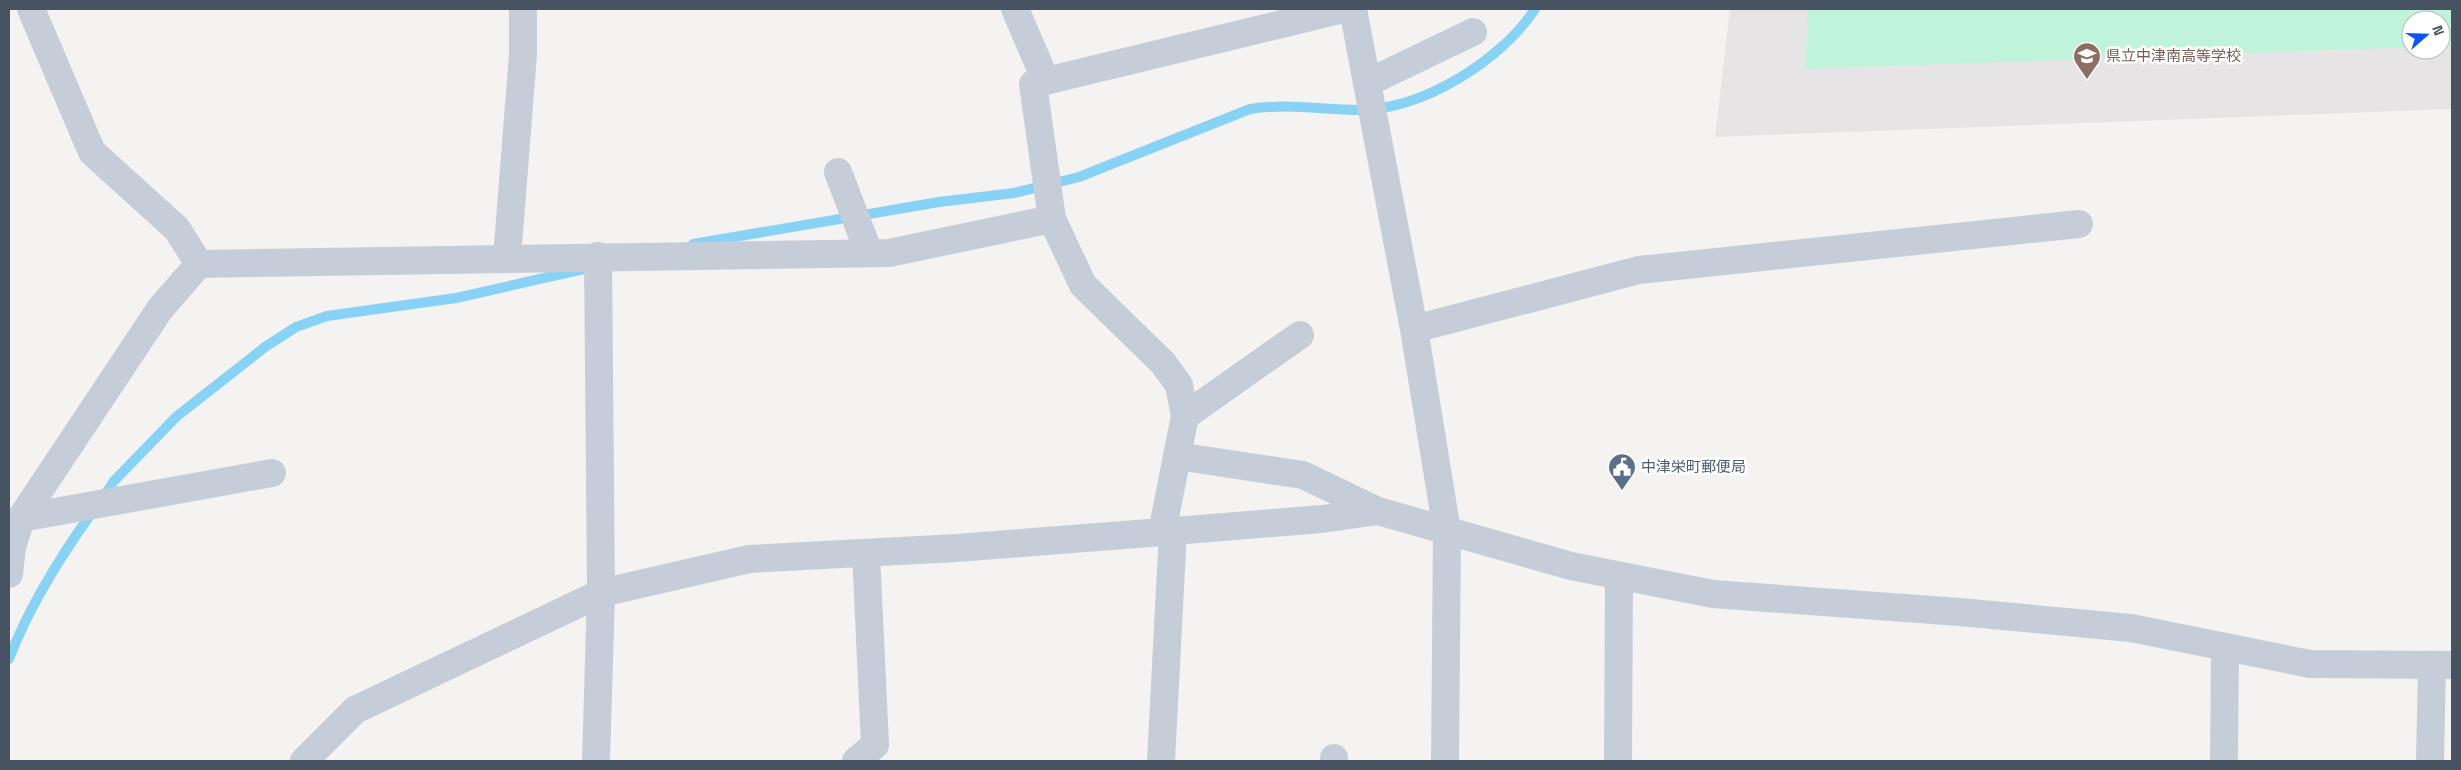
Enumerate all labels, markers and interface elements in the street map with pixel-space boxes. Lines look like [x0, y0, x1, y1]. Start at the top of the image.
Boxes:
north arrow [2401, 10, 2451, 60]
text: N [2428, 23, 2448, 38]
school or university icon: 県立中津南高等学校 [2072, 41, 2102, 80]
place label: 県立中津南高等学校 [2106, 46, 2241, 65]
public building icon: 中津栄町郵便局 [1607, 452, 1637, 491]
place label: 中津栄町郵便局 [1641, 457, 1746, 476]

